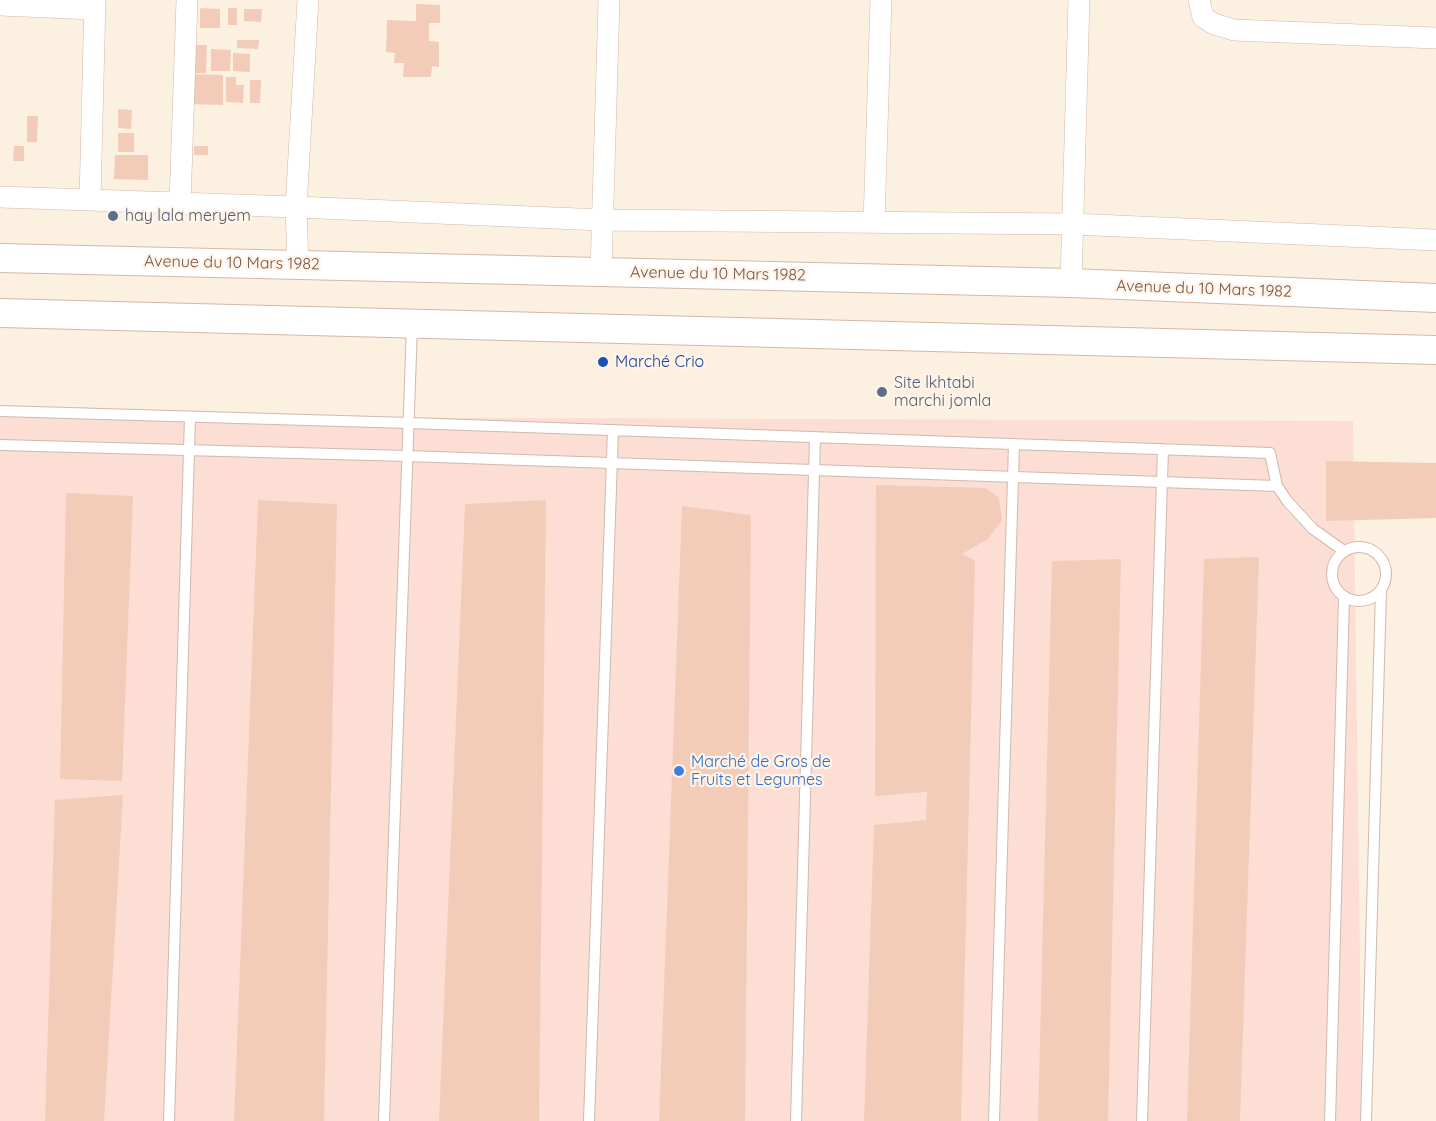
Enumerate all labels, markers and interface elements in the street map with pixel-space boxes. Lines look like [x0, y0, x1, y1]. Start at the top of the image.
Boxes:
place label: hay lala meryem [125, 206, 251, 226]
marker: hay lala meryem [106, 209, 120, 223]
street label: Avenue du 10 Mars 1982 [144, 252, 320, 274]
street label: Avenue du 10 Mars 1982 [630, 263, 806, 285]
street label: Avenue du 10 Mars 1982 [1116, 276, 1292, 302]
place label: Marché Crio [615, 352, 704, 372]
marker: Marché Crio [596, 355, 610, 369]
place label: Site lkhtabi marchi jomla [894, 373, 991, 411]
marker: Site lkhtabi marchi jomla [875, 385, 889, 399]
place label: Marché de Gros de Fruits et Legumes [691, 752, 831, 790]
marker: Marché de Gros de Fruits et Legumes [672, 764, 686, 778]

